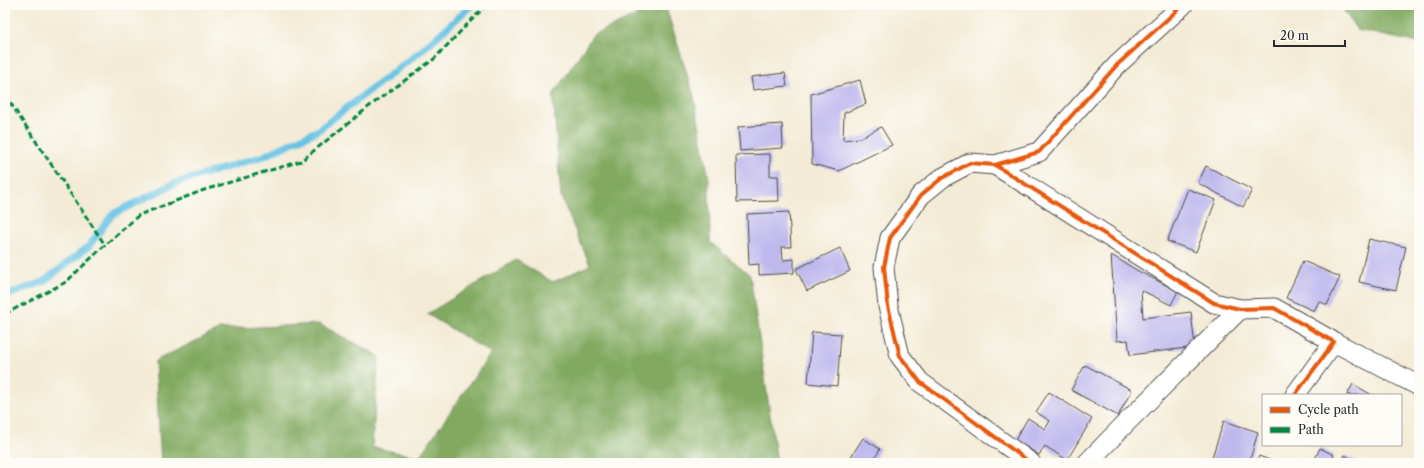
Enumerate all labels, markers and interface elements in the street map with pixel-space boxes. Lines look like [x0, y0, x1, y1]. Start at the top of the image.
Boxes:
scale bar [1274, 22, 1345, 48]
text: 20 m [1280, 28, 1309, 43]
legend [1262, 394, 1402, 446]
text: Cycle path [1298, 402, 1359, 417]
text: Path [1298, 422, 1324, 437]

